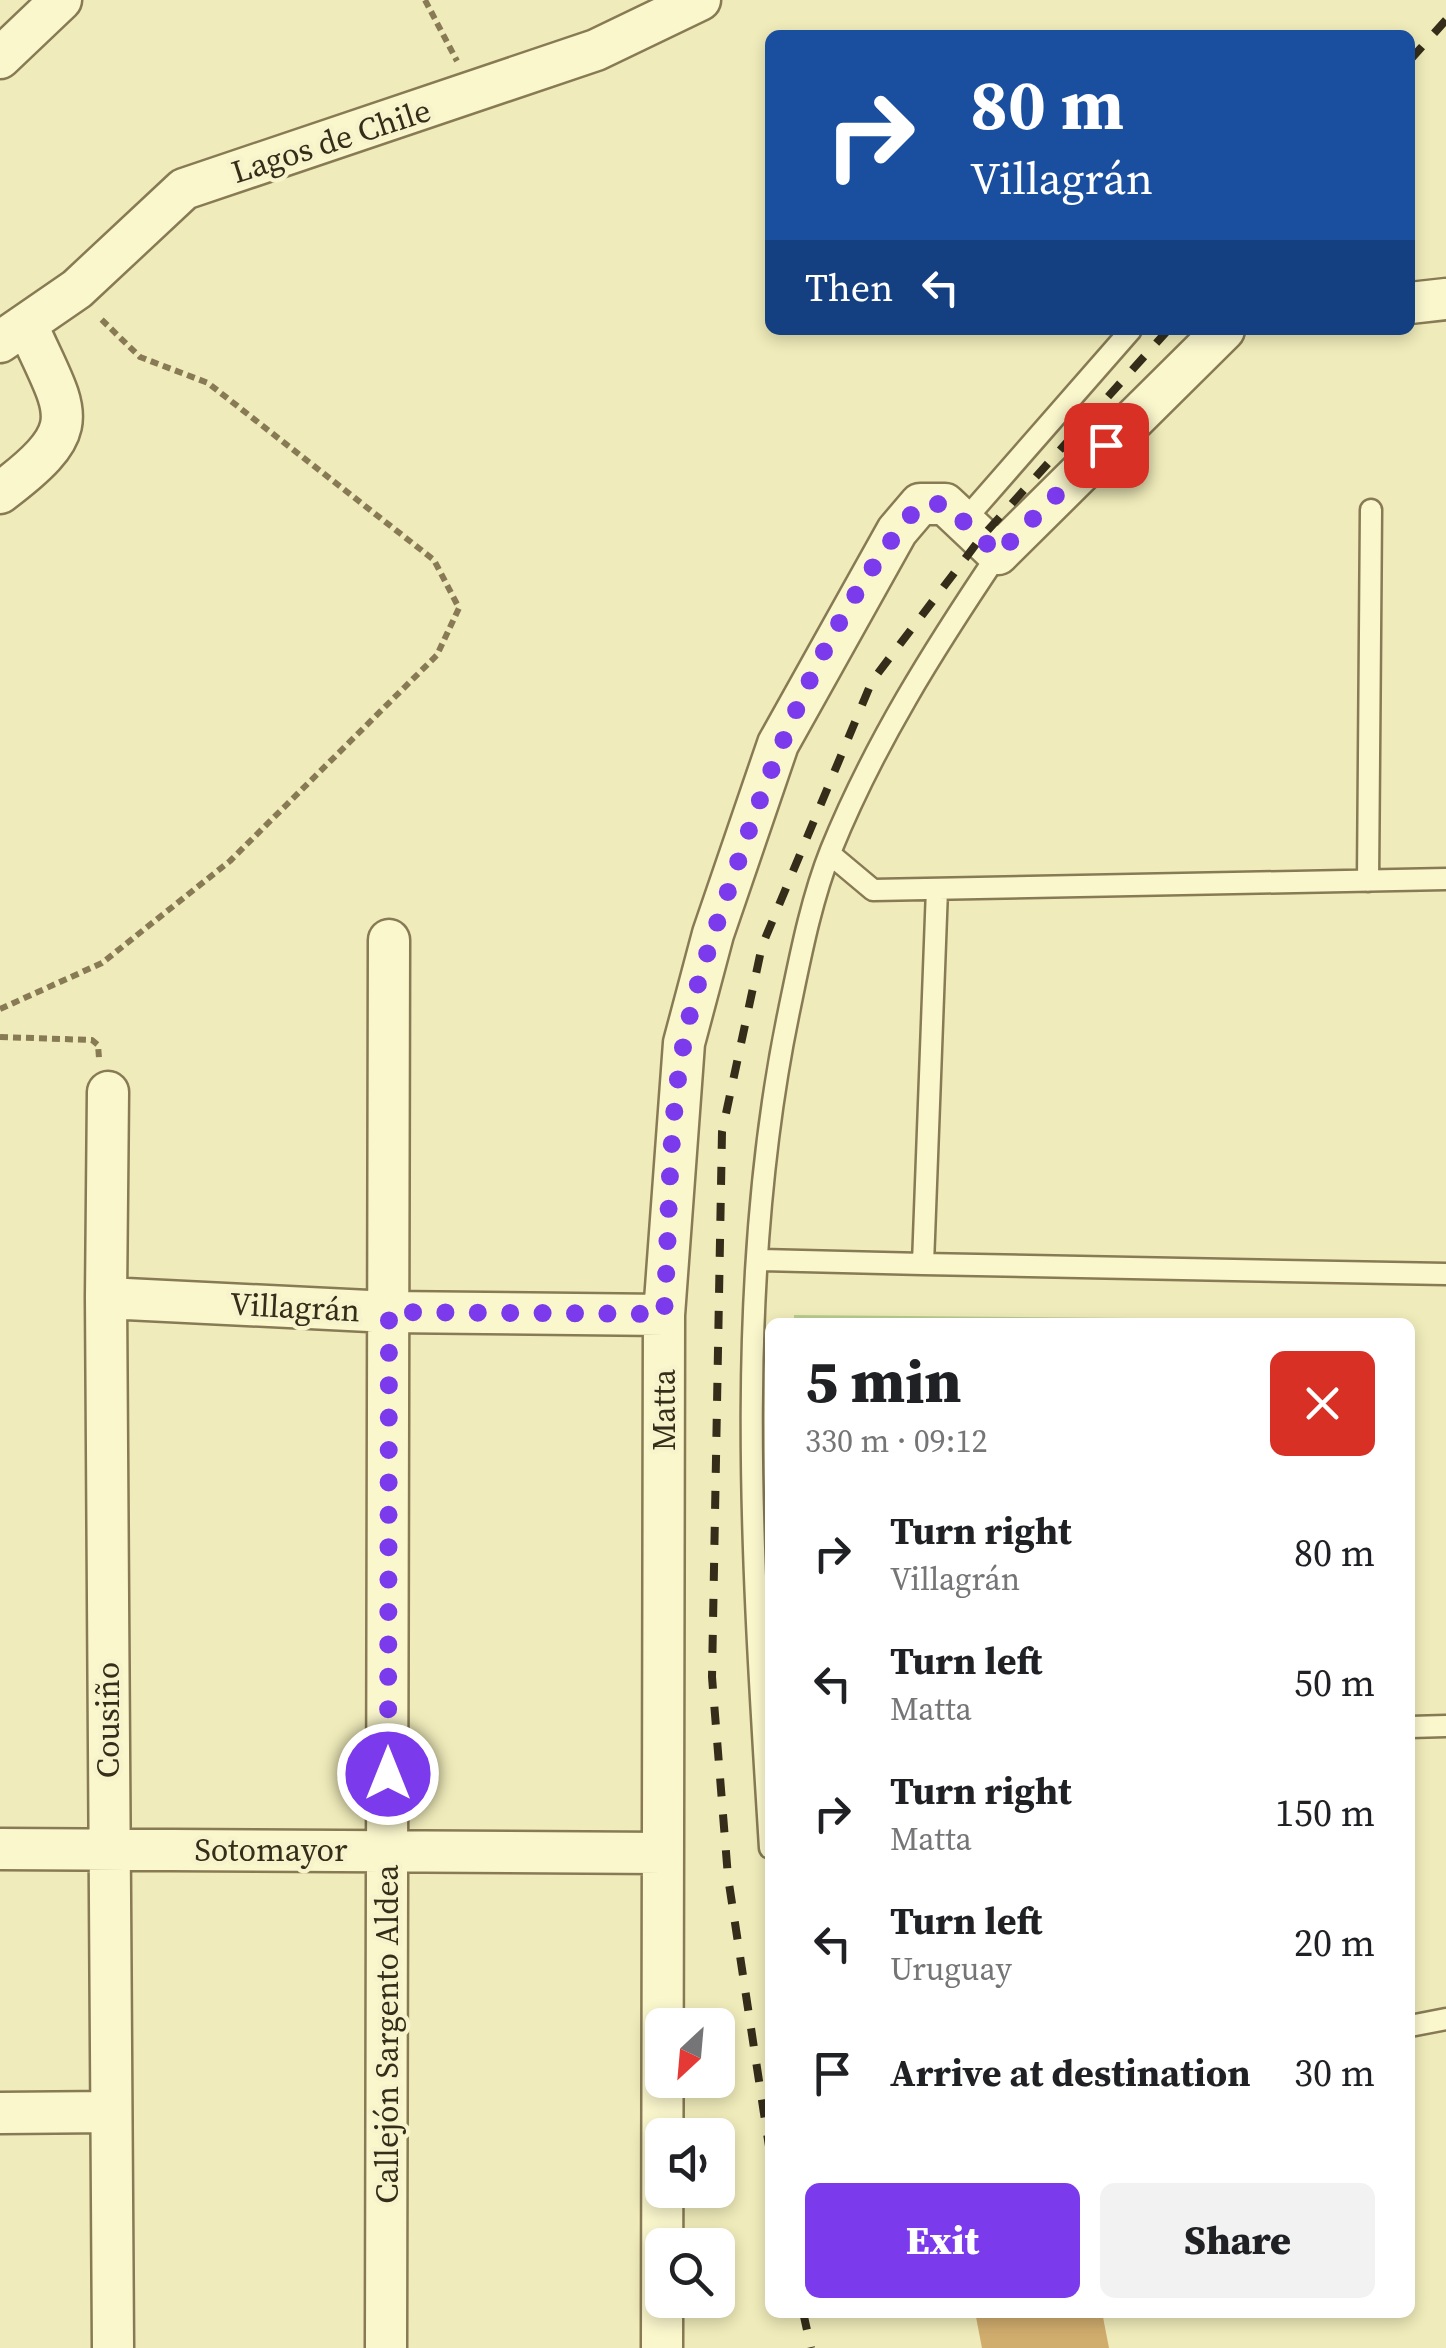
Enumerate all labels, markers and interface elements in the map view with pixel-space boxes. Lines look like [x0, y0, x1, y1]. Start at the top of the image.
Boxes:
text: 80 m [970, 56, 1124, 152]
icon: right [805, 70, 935, 200]
street label: Lagos de Chile [226, 88, 436, 194]
text: Villagrán [970, 147, 1153, 209]
icon: left [913, 260, 968, 315]
text: Then [805, 262, 893, 314]
pin [1064, 403, 1149, 488]
icon: arrive [1079, 418, 1134, 473]
street label: Villagrán [229, 1282, 361, 1332]
text: 5 min [805, 1340, 961, 1422]
button: close [1270, 1351, 1375, 1456]
street label: Matta [642, 1368, 686, 1451]
text: 330 m · 09:12 [805, 1419, 987, 1463]
text: Turn right [890, 1505, 1072, 1557]
icon: right [805, 1526, 860, 1581]
text: 80 m [1294, 1527, 1375, 1579]
text: Villagrán [890, 1557, 1020, 1601]
text: Turn left [890, 1635, 1042, 1687]
icon: left [805, 1656, 860, 1711]
text: 50 m [1294, 1657, 1375, 1709]
street label: Cousiño [86, 1662, 130, 1778]
text: Matta [890, 1687, 972, 1731]
position arrow [336, 1722, 440, 1826]
text: Turn right [890, 1765, 1072, 1817]
icon: right [805, 1786, 860, 1841]
text: 150 m [1275, 1787, 1375, 1839]
text: Matta [890, 1817, 972, 1861]
street label: Sotomayor [194, 1828, 348, 1872]
street label: Callejón Sargento Aldea [365, 1864, 409, 2204]
text: Turn left [890, 1895, 1042, 1947]
icon: left [805, 1916, 860, 1971]
text: 20 m [1294, 1917, 1375, 1969]
text: Uruguay [890, 1947, 1012, 1991]
north arrow [645, 2008, 735, 2098]
map controls [645, 2008, 735, 2318]
icon: arrive [805, 2046, 860, 2101]
text: Arrive at destination [890, 2047, 1251, 2099]
text: 30 m [1294, 2047, 1375, 2099]
button: sound [645, 2118, 735, 2208]
button: Exit [805, 2183, 1080, 2298]
button: Share [1100, 2183, 1375, 2298]
button: search [645, 2228, 735, 2318]

